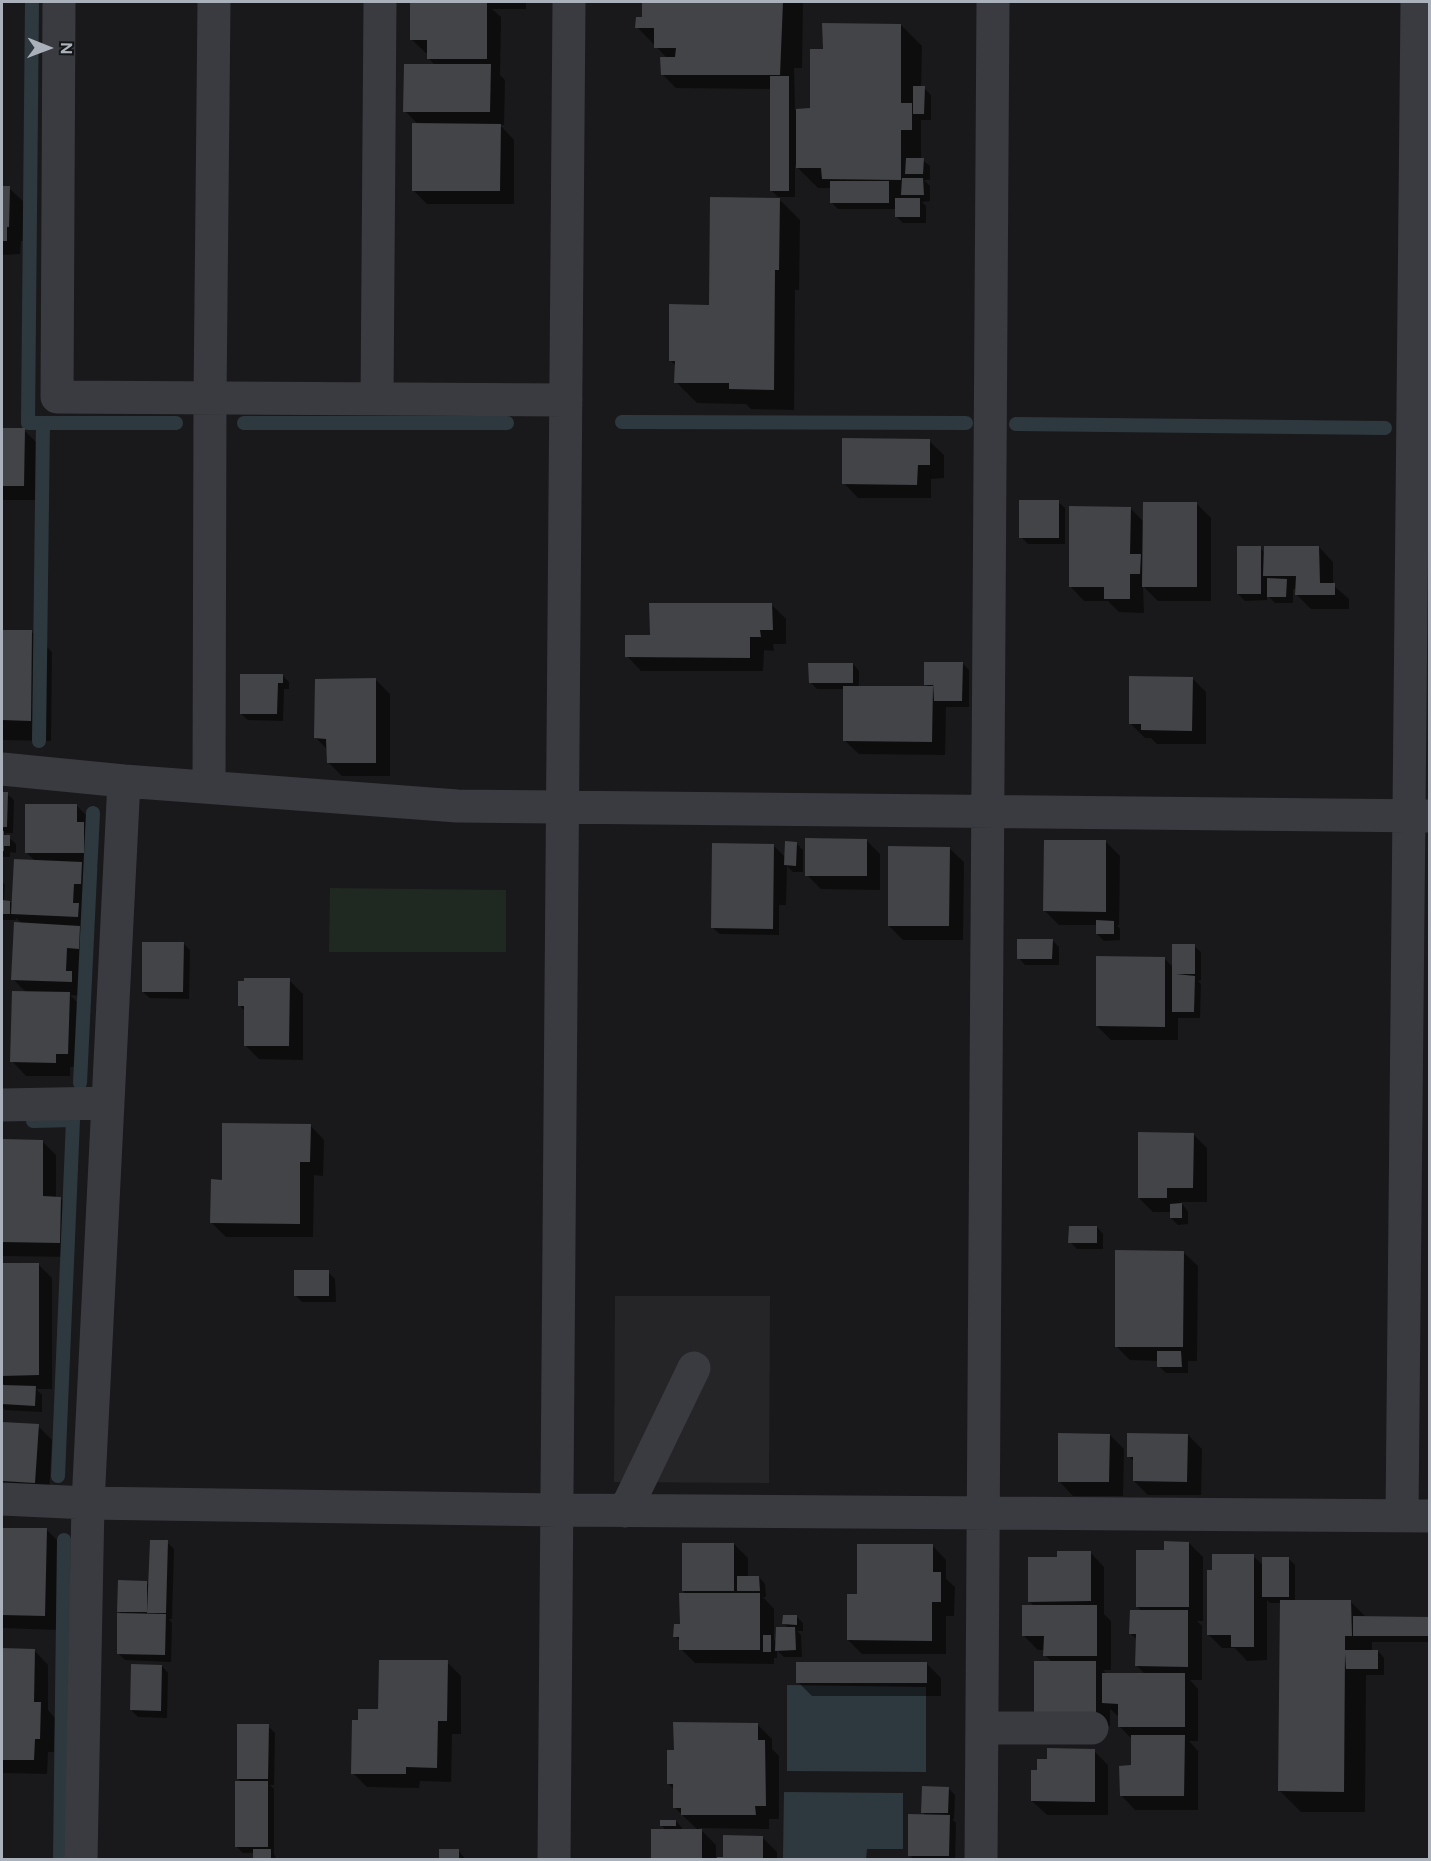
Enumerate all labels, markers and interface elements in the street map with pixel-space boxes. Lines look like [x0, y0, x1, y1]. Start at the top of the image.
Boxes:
north arrow [18, 18, 78, 78]
text: N [57, 42, 76, 55]

